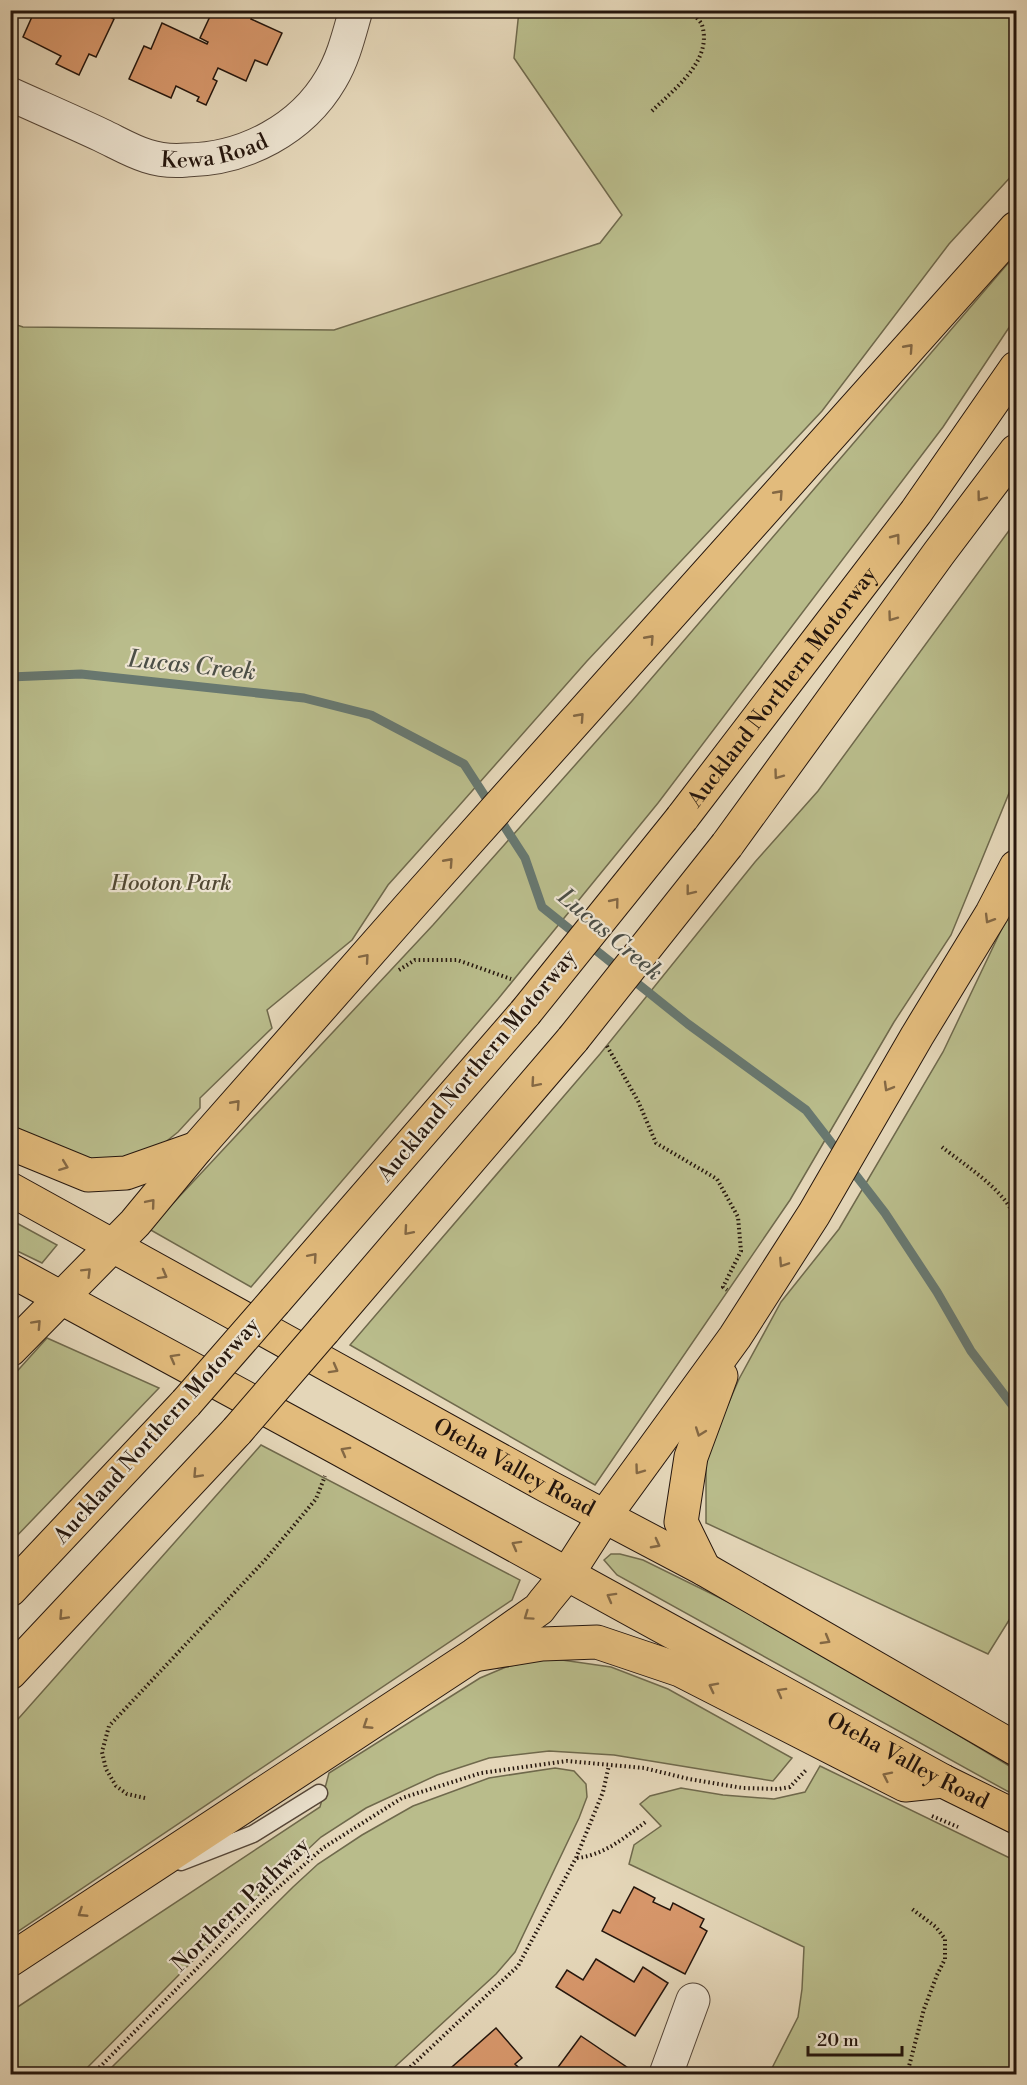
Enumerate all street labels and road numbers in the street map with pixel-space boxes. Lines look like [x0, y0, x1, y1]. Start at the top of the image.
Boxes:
street label: Kewa Road [160, 127, 273, 174]
street label: Auckland Northern Motorway [681, 561, 883, 813]
street label: Auckland Northern Motorway [371, 944, 582, 1188]
street label: Auckland Northern Motorway [48, 1312, 266, 1550]
street label: Oteha Valley Road [429, 1412, 600, 1523]
street label: Oteha Valley Road [822, 1706, 994, 1815]
street label: Northern Pathway [166, 1832, 316, 1978]

